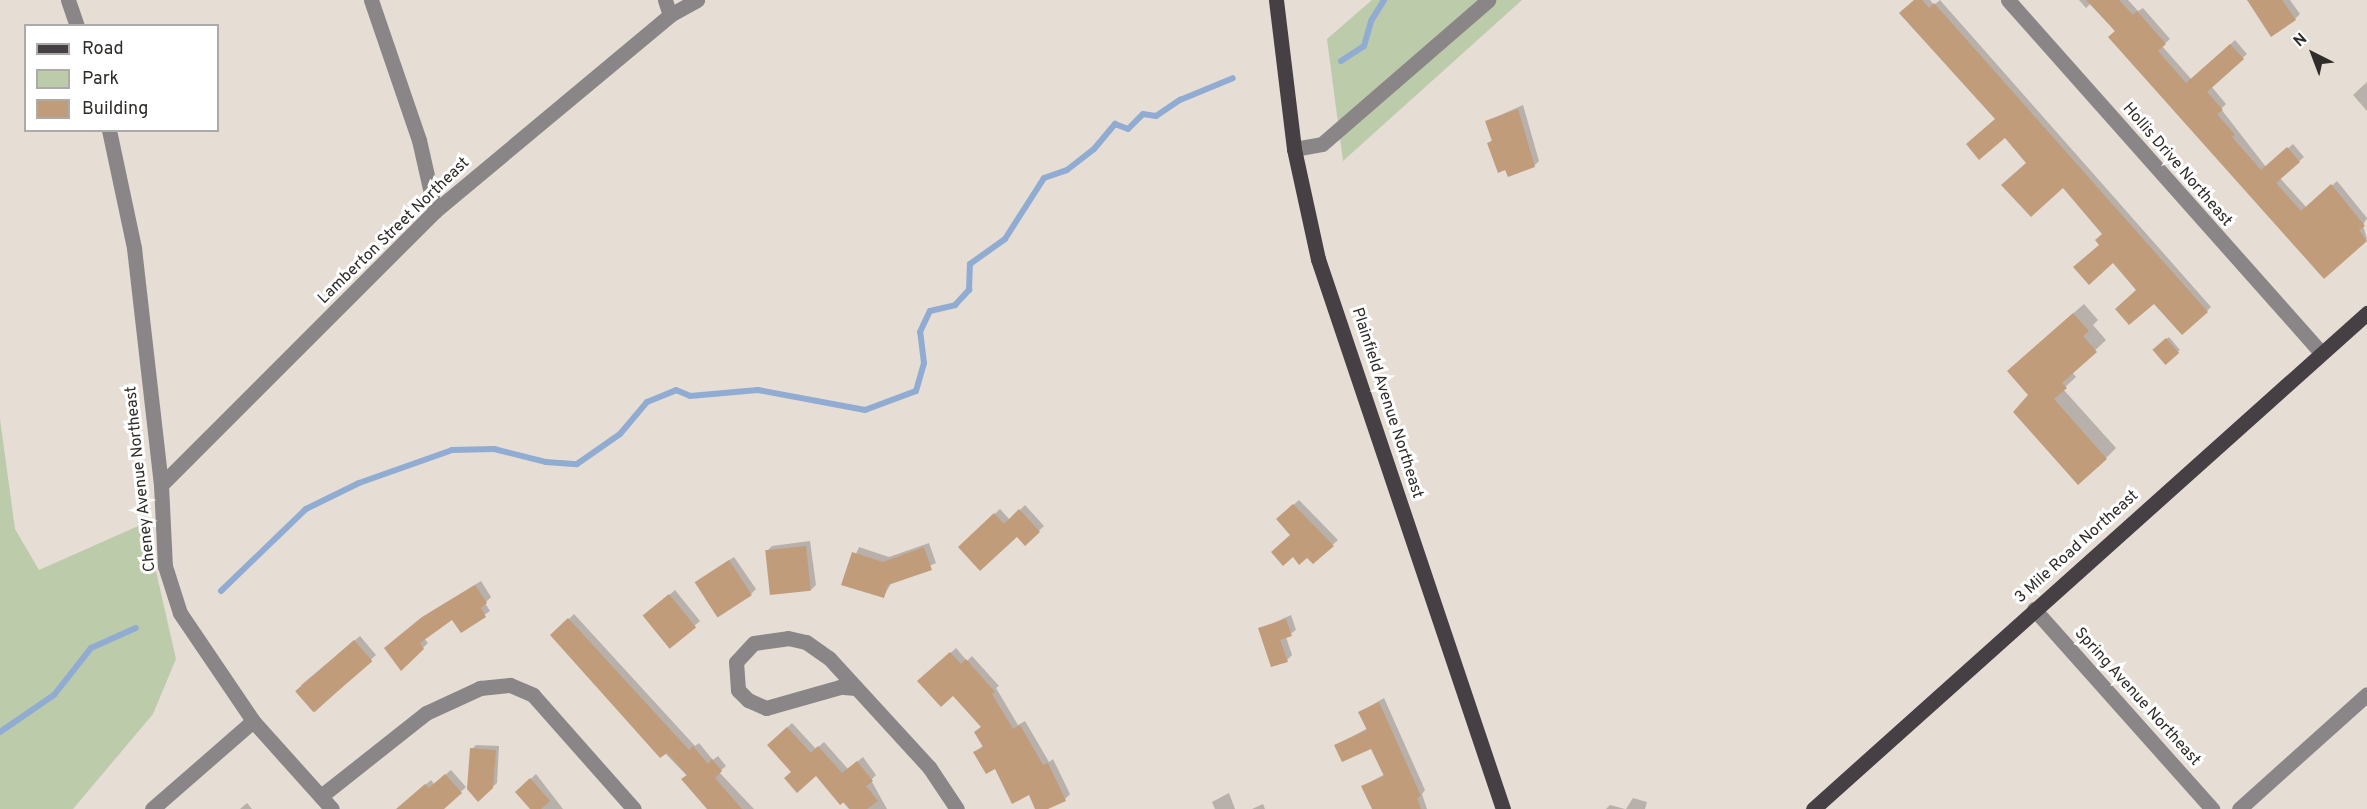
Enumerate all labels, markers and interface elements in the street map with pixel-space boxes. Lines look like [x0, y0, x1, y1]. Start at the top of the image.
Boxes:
legend [24, 24, 219, 132]
north arrow [2283, 24, 2343, 84]
text: N [2290, 29, 2312, 52]
text: Road [82, 38, 124, 61]
text: Park [82, 68, 119, 91]
text: Building [82, 98, 148, 121]
street label: Hollis Drive Northeast [2118, 99, 2236, 231]
street label: Lamberton Street Northeast [314, 154, 474, 308]
street label: Plainfield Avenue Northeast [1347, 305, 1427, 501]
street label: Cheney Avenue Northeast [122, 385, 160, 573]
street label: 3 Mile Road Northeast [2011, 486, 2143, 608]
street label: Spring Avenue Northeast [2070, 624, 2204, 770]

